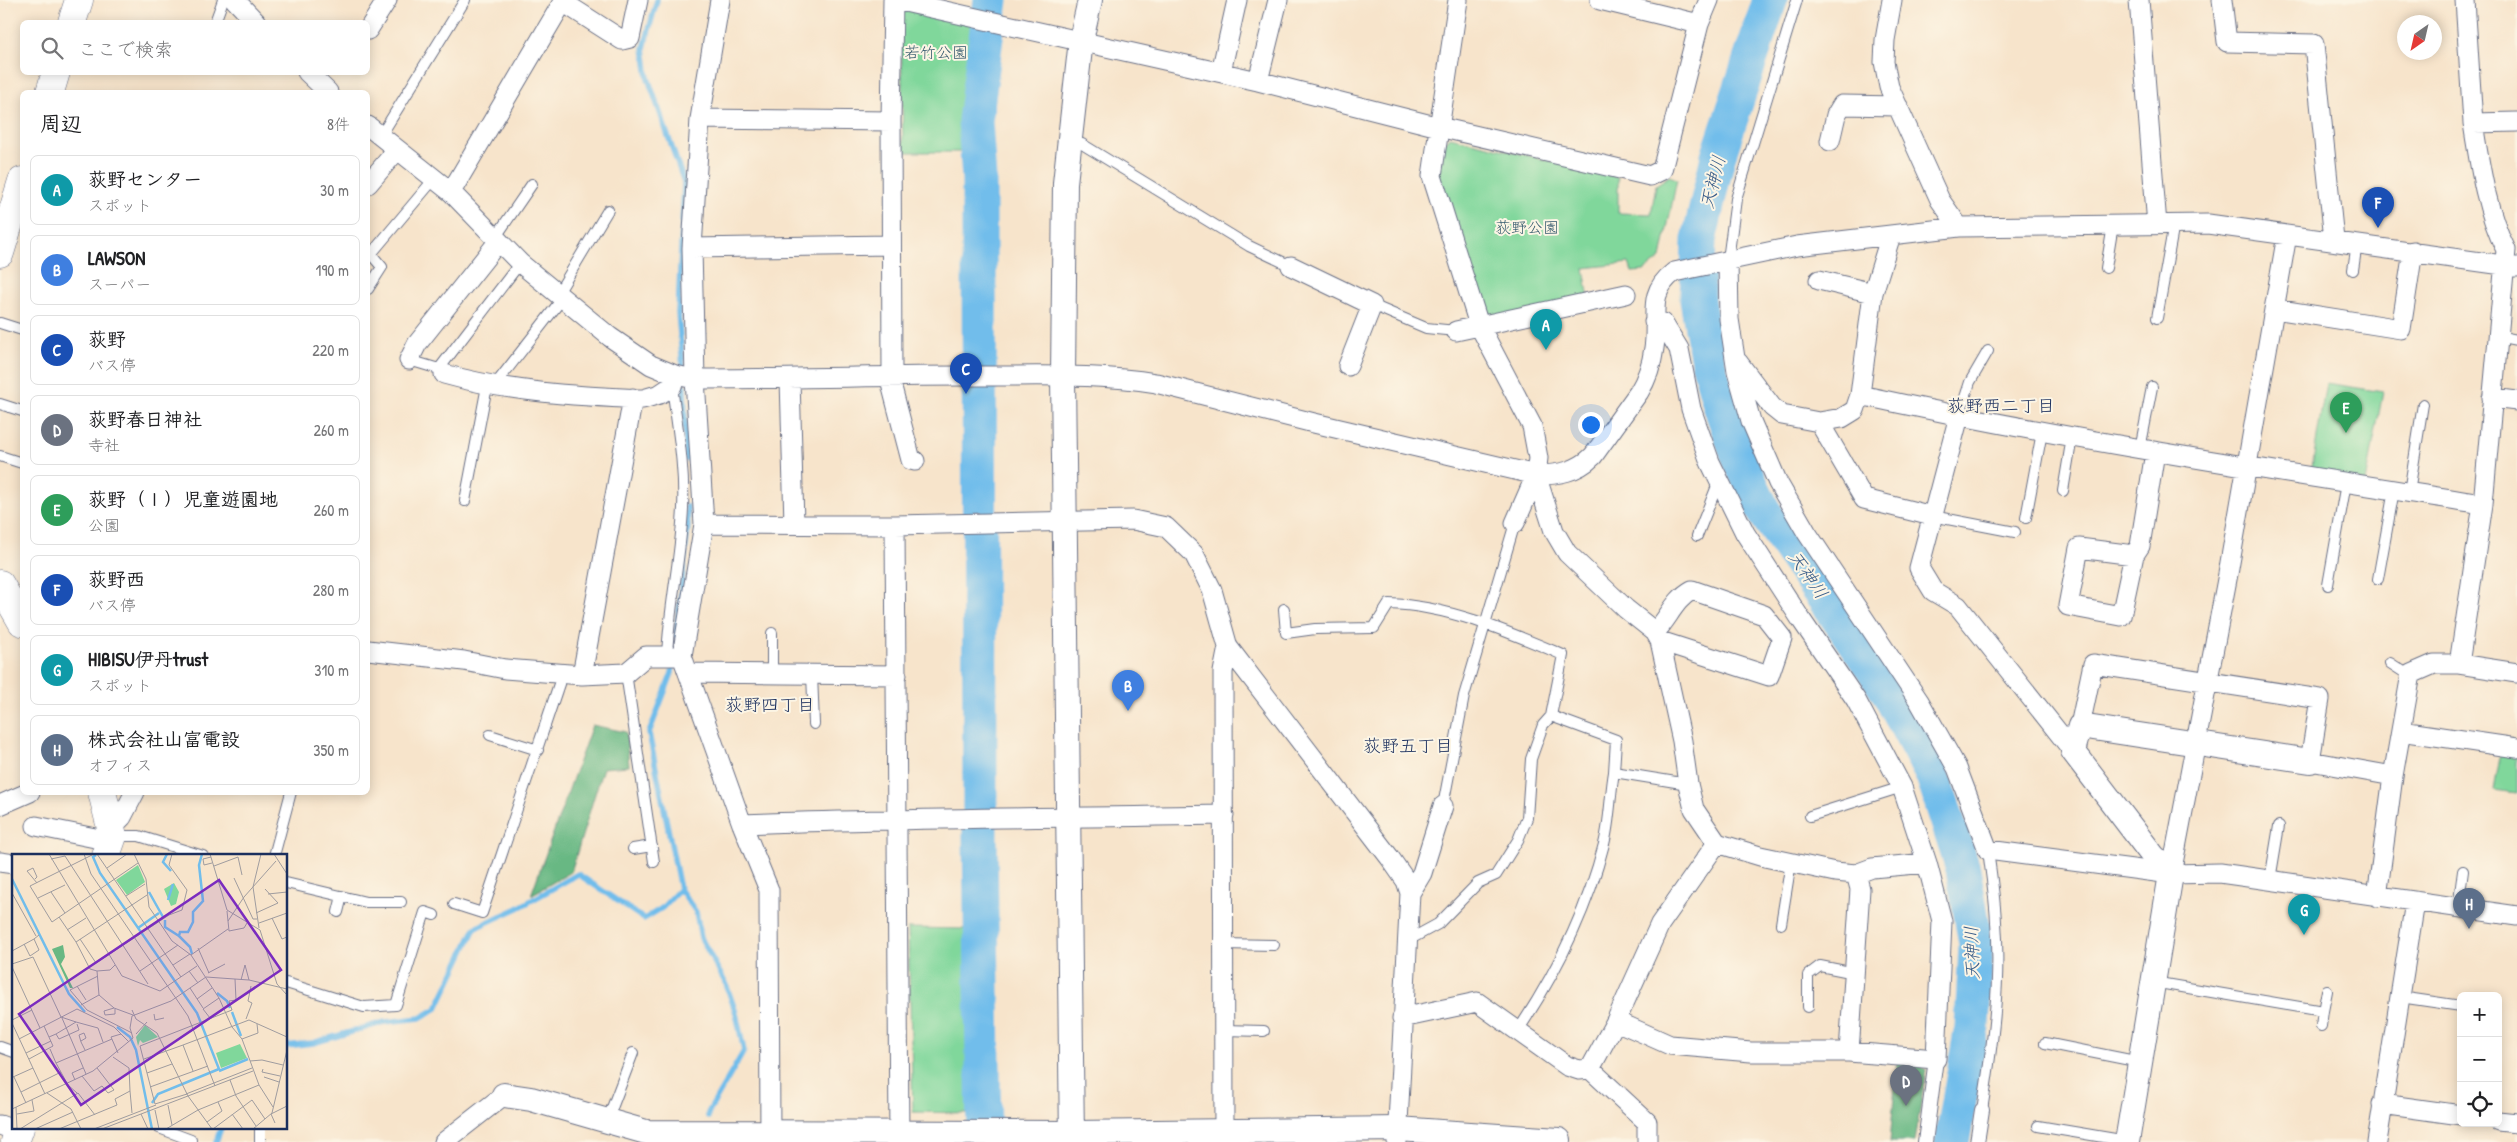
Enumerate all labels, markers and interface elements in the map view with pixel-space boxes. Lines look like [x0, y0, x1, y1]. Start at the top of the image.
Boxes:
north arrow [2397, 15, 2442, 60]
search box [20, 20, 370, 75]
icon: search [38, 34, 66, 62]
text: ここで検索 [78, 36, 173, 62]
park label: 若竹公園 [904, 41, 968, 63]
text: 周辺 [40, 109, 82, 138]
text: 8件 [327, 113, 350, 135]
water label: 天神川 [1694, 153, 1731, 211]
text: 荻野センター [88, 166, 202, 192]
text: A [53, 179, 61, 201]
text: 30 m [320, 179, 349, 201]
pin: F [2362, 187, 2394, 228]
text: スポット [88, 194, 152, 216]
park label: 荻野公園 [1495, 216, 1559, 238]
text: LAWSON [88, 245, 145, 271]
text: B [53, 259, 61, 281]
text: 190 m [316, 259, 349, 281]
text: スーパー [88, 273, 151, 295]
pin: A [1530, 309, 1562, 350]
text: 荻野 [88, 326, 126, 352]
text: C [53, 339, 61, 361]
text: 220 m [312, 339, 349, 361]
pin: C [950, 353, 982, 394]
text: バス停 [88, 354, 136, 376]
pin: E [2330, 392, 2362, 433]
district label: 荻野西二丁目 [1947, 393, 2055, 418]
text: 荻野春日神社 [88, 406, 202, 432]
your location [1578, 412, 1604, 438]
text: D [53, 419, 61, 441]
text: 260 m [313, 419, 349, 441]
text: 寺社 [88, 434, 120, 456]
text: 荻野（Ⅰ）児童遊園地 [88, 486, 278, 512]
text: E [53, 499, 61, 521]
text: 260 m [313, 499, 349, 521]
text: 公園 [88, 514, 120, 536]
water label: 天神川 [1783, 545, 1834, 604]
text: 荻野西 [88, 566, 145, 592]
text: F [54, 579, 60, 601]
text: 280 m [313, 579, 349, 601]
text: バス停 [88, 594, 136, 616]
text: HIBISU伊丹trust [88, 646, 208, 672]
text: G [53, 659, 61, 681]
text: 310 m [314, 659, 349, 681]
pin: B [1112, 670, 1144, 711]
text: スポット [88, 674, 152, 696]
district label: 荻野四丁目 [725, 692, 815, 717]
text: 株式会社山富電設 [88, 726, 240, 752]
district label: 荻野五丁目 [1363, 733, 1453, 758]
text: H [53, 739, 61, 761]
text: 350 m [313, 739, 349, 761]
text: オフィス [88, 754, 152, 776]
inset map [12, 854, 288, 1130]
pin: H [2453, 888, 2485, 929]
pin: G [2288, 894, 2320, 935]
water label: 天神川 [1958, 926, 1985, 980]
map controls [2457, 992, 2502, 1127]
button: + [2457, 992, 2502, 1037]
button: − [2457, 1037, 2502, 1082]
pin: D [1890, 1065, 1922, 1106]
button: locate [2457, 1082, 2502, 1127]

